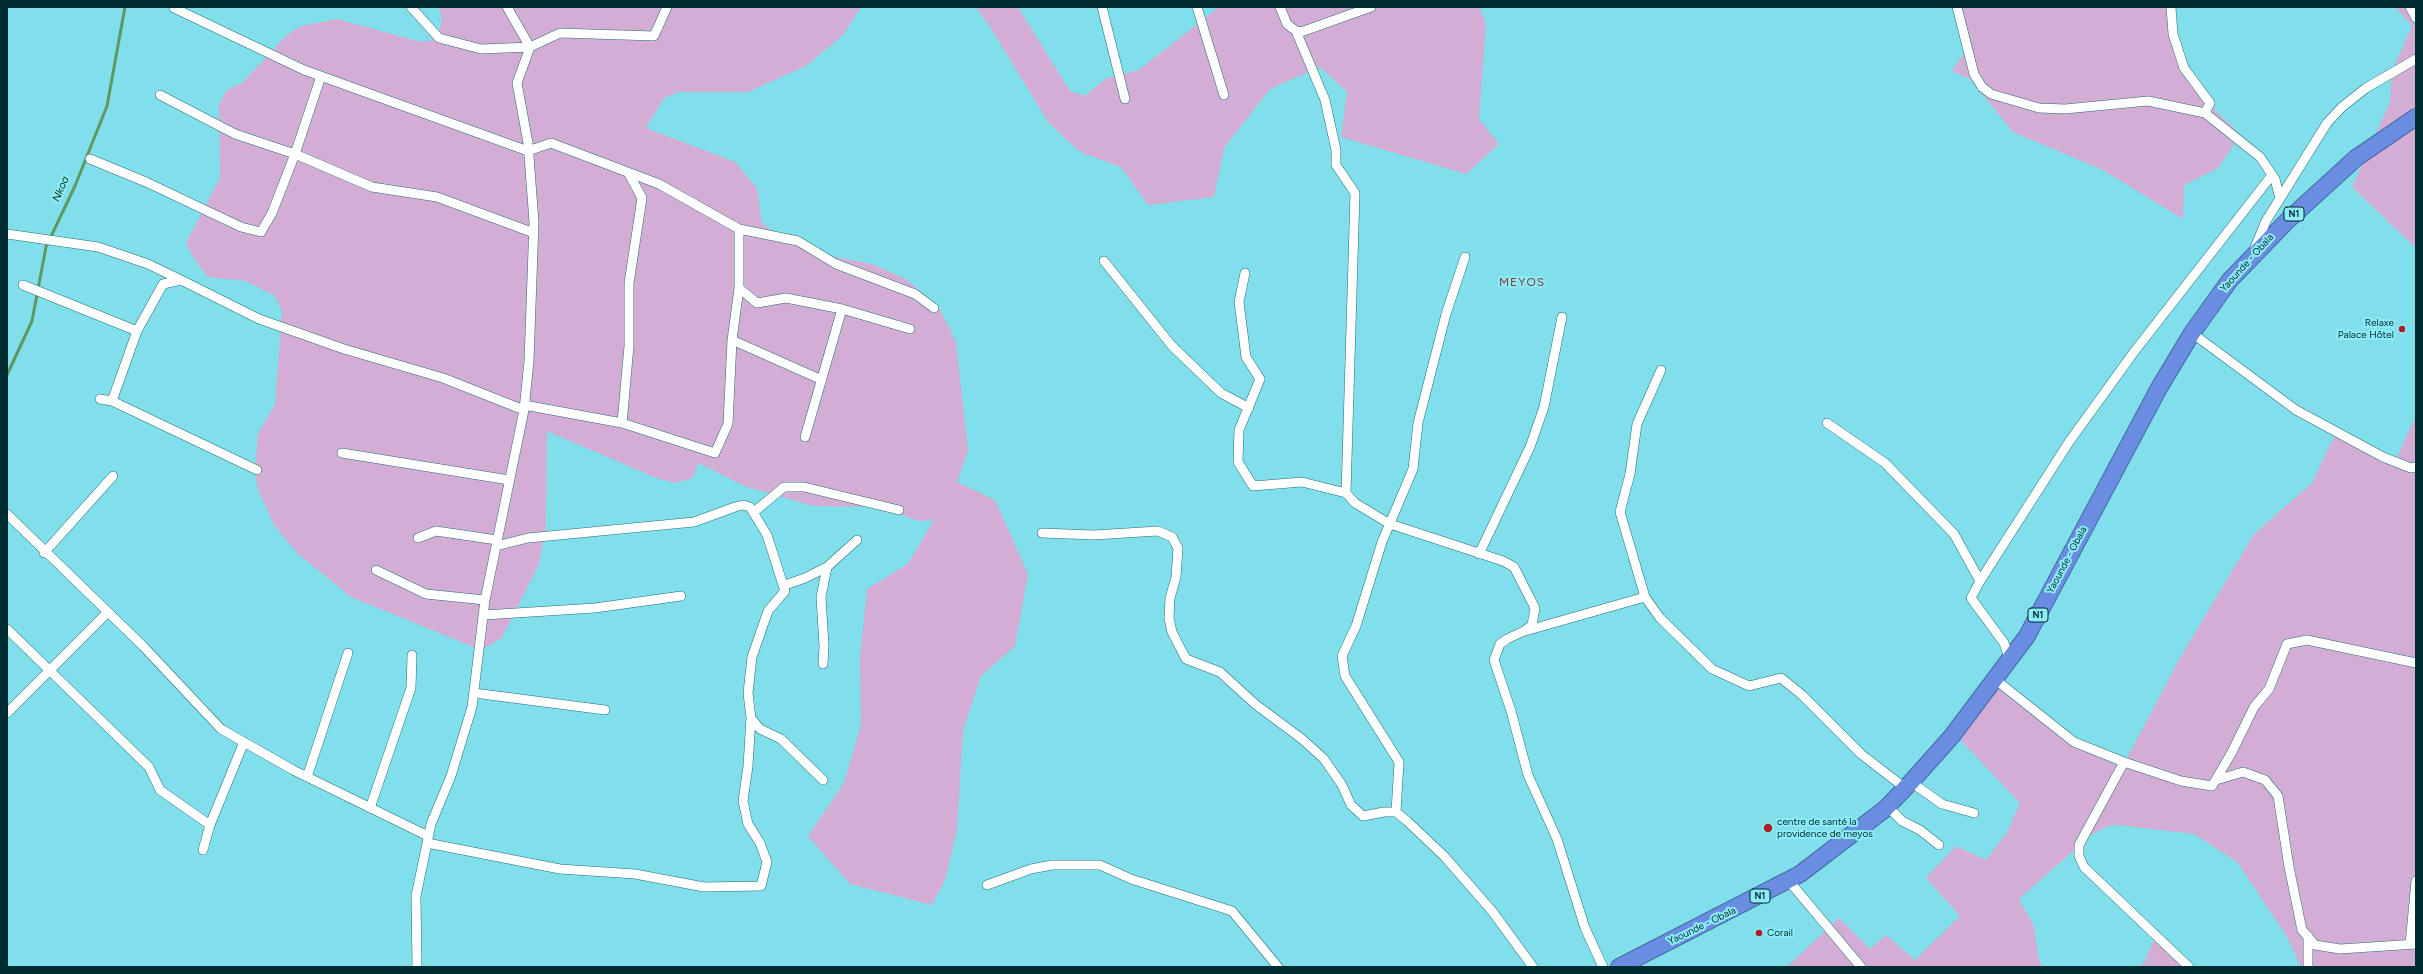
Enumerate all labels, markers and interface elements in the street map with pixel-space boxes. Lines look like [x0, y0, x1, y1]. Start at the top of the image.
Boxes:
water label: Nkoa [50, 174, 72, 204]
road number: N1 [2284, 207, 2304, 221]
street label: Yaounde - Obala [2218, 232, 2276, 294]
district label: MEYOS [1499, 275, 1545, 289]
place label: Relaxe Palace Hôtel [2338, 317, 2394, 340]
marker: Relaxe Palace Hôtel [2397, 324, 2407, 334]
street label: Yaounde - Obala [2044, 525, 2090, 595]
road number: N1 [2028, 608, 2048, 622]
place label: centre de santé la providence de meyos [1777, 816, 1873, 840]
marker: centre de santé la providence de meyos [1762, 822, 1774, 834]
road number: N1 [1750, 889, 1770, 903]
street label: Yaounde - Obala [1666, 904, 1738, 948]
place label: Corail [1767, 927, 1793, 939]
marker: Corail [1754, 928, 1764, 938]

